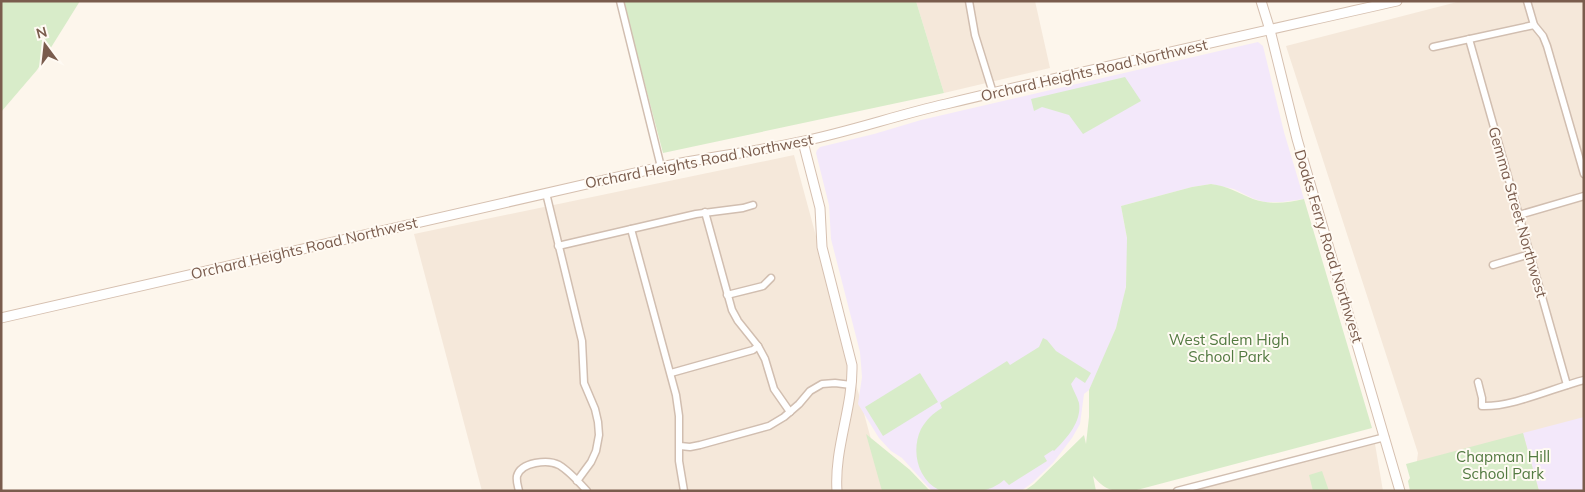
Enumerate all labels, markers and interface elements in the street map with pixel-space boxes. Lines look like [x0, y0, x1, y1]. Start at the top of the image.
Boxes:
north arrow [20, 20, 70, 70]
text: N [34, 22, 49, 43]
street label: Orchard Heights Road Northwest [979, 35, 1209, 105]
street label: Gemma Street Northwest [1484, 124, 1552, 300]
street label: Orchard Heights Road Northwest [583, 130, 815, 192]
street label: Doaks Ferry Road Northwest [1290, 147, 1368, 345]
street label: Orchard Heights Road Northwest [189, 213, 419, 283]
park label: West Salem High School Park [1169, 330, 1289, 366]
park label: Chapman Hill School Park [1456, 447, 1550, 483]

